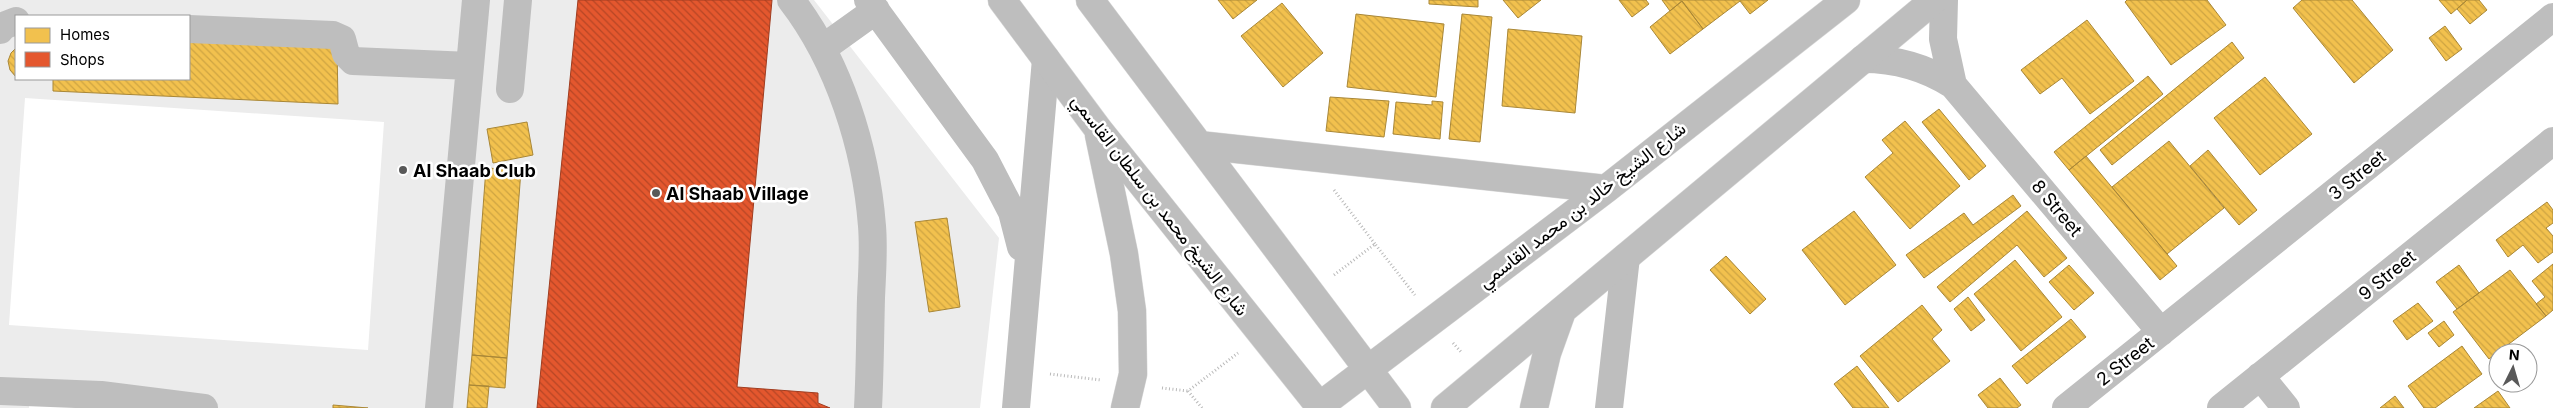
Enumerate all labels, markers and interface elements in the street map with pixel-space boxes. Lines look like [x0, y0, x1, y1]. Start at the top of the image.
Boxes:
legend [15, 15, 190, 80]
text: Homes [60, 25, 110, 44]
text: Shops [60, 50, 105, 69]
street label: شارع الشيخ محمد بن سلطان القاسمي [1063, 90, 1253, 323]
street label: شارع الشيخ خالد بن محمد القاسمي [1474, 118, 1693, 296]
street label: 3 Street [2324, 146, 2390, 204]
place label: Al Shaab Club [413, 160, 536, 181]
marker: Al Shaab Club [397, 164, 409, 176]
street label: 8 Street [2027, 176, 2087, 240]
place label: Al Shaab Village [666, 183, 809, 204]
marker: Al Shaab Village [650, 187, 662, 199]
street label: 9 Street [2354, 246, 2420, 304]
street label: 2 Street [2092, 332, 2158, 390]
north arrow [2488, 343, 2538, 393]
text: N [2508, 346, 2520, 363]

